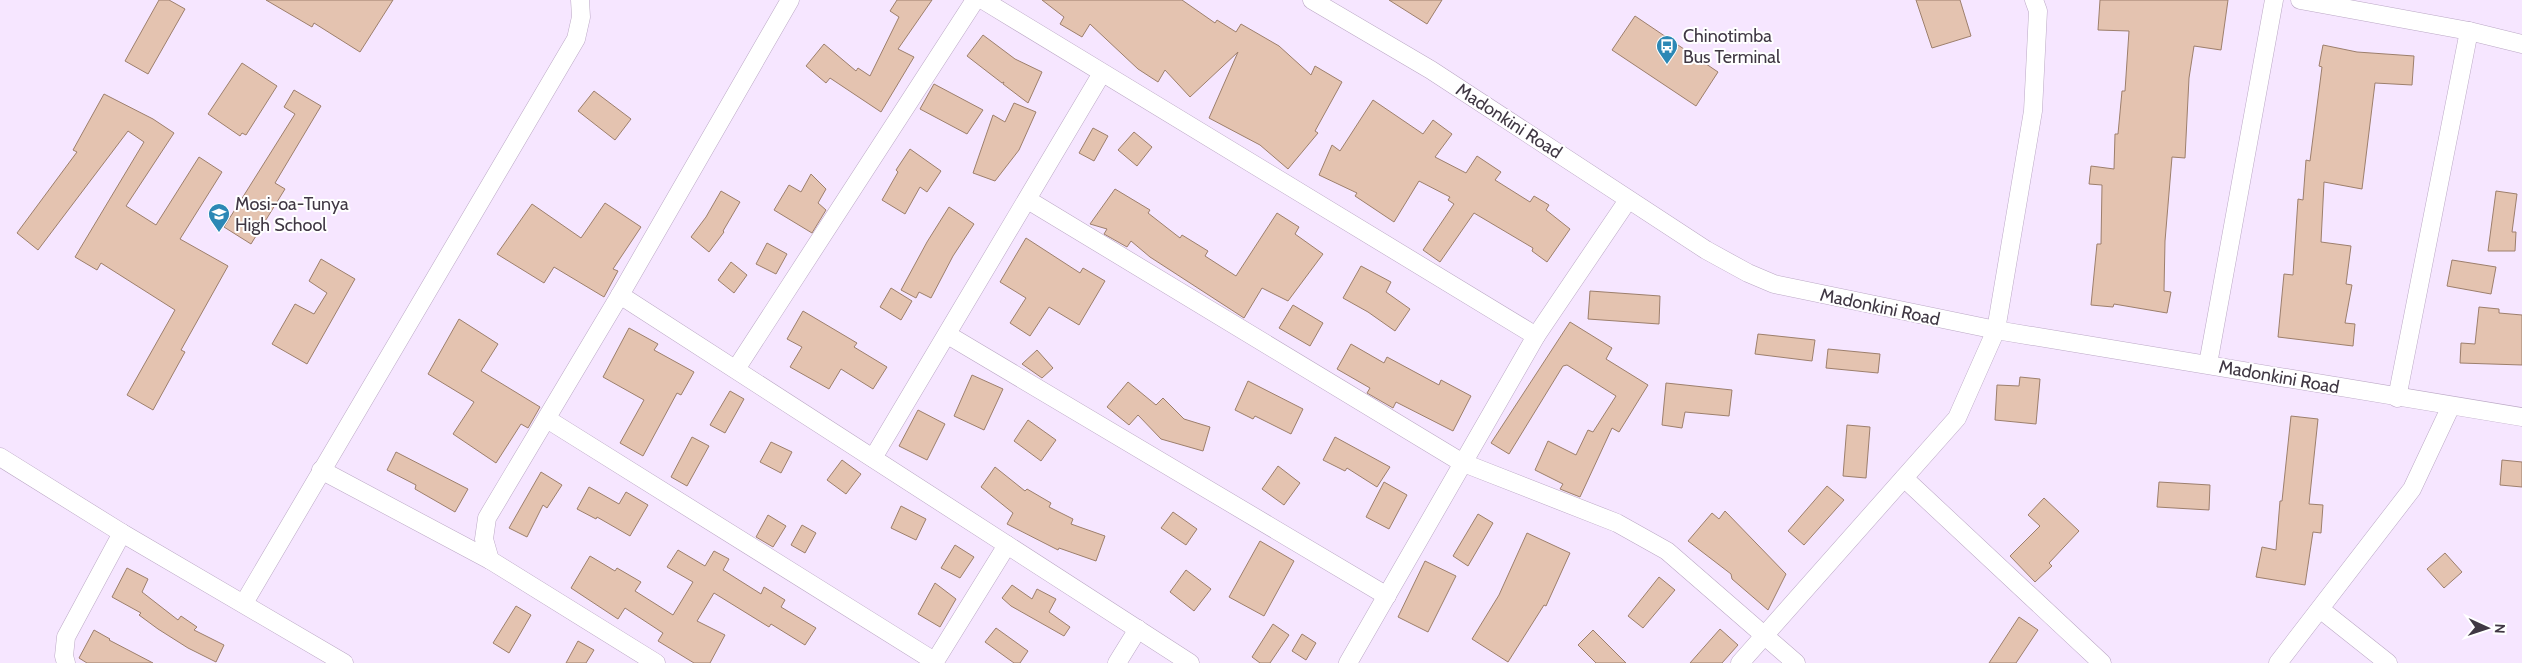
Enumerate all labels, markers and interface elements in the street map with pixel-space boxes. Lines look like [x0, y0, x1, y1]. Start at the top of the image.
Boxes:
place label: Chinotimba Bus Terminal [1683, 25, 1781, 68]
bus stop icon: Chinotimba Bus Terminal [1655, 34, 1679, 65]
street label: Madonkini Road [1452, 79, 1566, 163]
place label: Mosi-oa-Tunya High School [235, 193, 349, 236]
school or university icon: Mosi-oa-Tunya High School [207, 202, 231, 233]
street label: Madonkini Road [1818, 284, 1942, 330]
street label: Madonkini Road [2217, 356, 2341, 398]
north arrow [2462, 603, 2512, 653]
text: N [2491, 623, 2509, 634]

